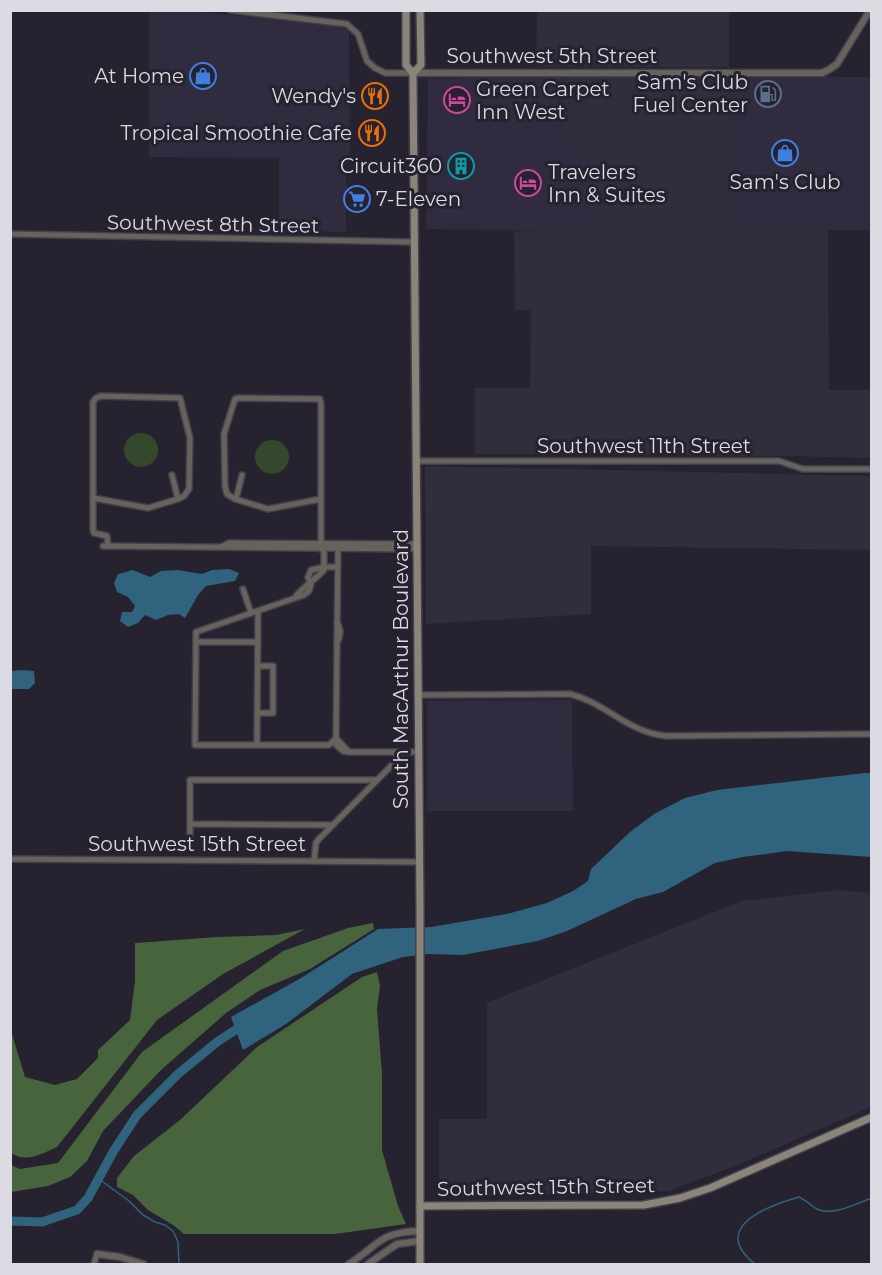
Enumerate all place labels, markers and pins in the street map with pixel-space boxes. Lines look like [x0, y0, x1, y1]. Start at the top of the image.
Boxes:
shop icon: At Home [188, 61, 218, 91]
place label: At Home [94, 64, 184, 88]
place label: Sam's Club Fuel Center [632, 70, 748, 117]
place label: Green Carpet Inn West [476, 77, 610, 124]
fuel station icon: Sam's Club Fuel Center [753, 79, 783, 109]
restaurant icon: Wendy's [360, 81, 390, 111]
place label: Wendy's [271, 84, 356, 108]
hotel icon: Green Carpet Inn West [442, 85, 472, 115]
restaurant icon: Tropical Smoothie Cafe [357, 118, 387, 148]
place label: Tropical Smoothie Cafe [120, 121, 352, 145]
shop icon: Sam's Club [770, 138, 800, 168]
building icon: Circuit360 [446, 151, 476, 181]
place label: Circuit360 [340, 154, 442, 178]
place label: Travelers Inn & Suites [548, 160, 666, 207]
hotel icon: Travelers Inn & Suites [513, 168, 543, 198]
place label: Sam's Club [730, 170, 840, 194]
supermarket icon: 7-Eleven [342, 184, 372, 214]
place label: 7-Eleven [376, 187, 461, 211]

